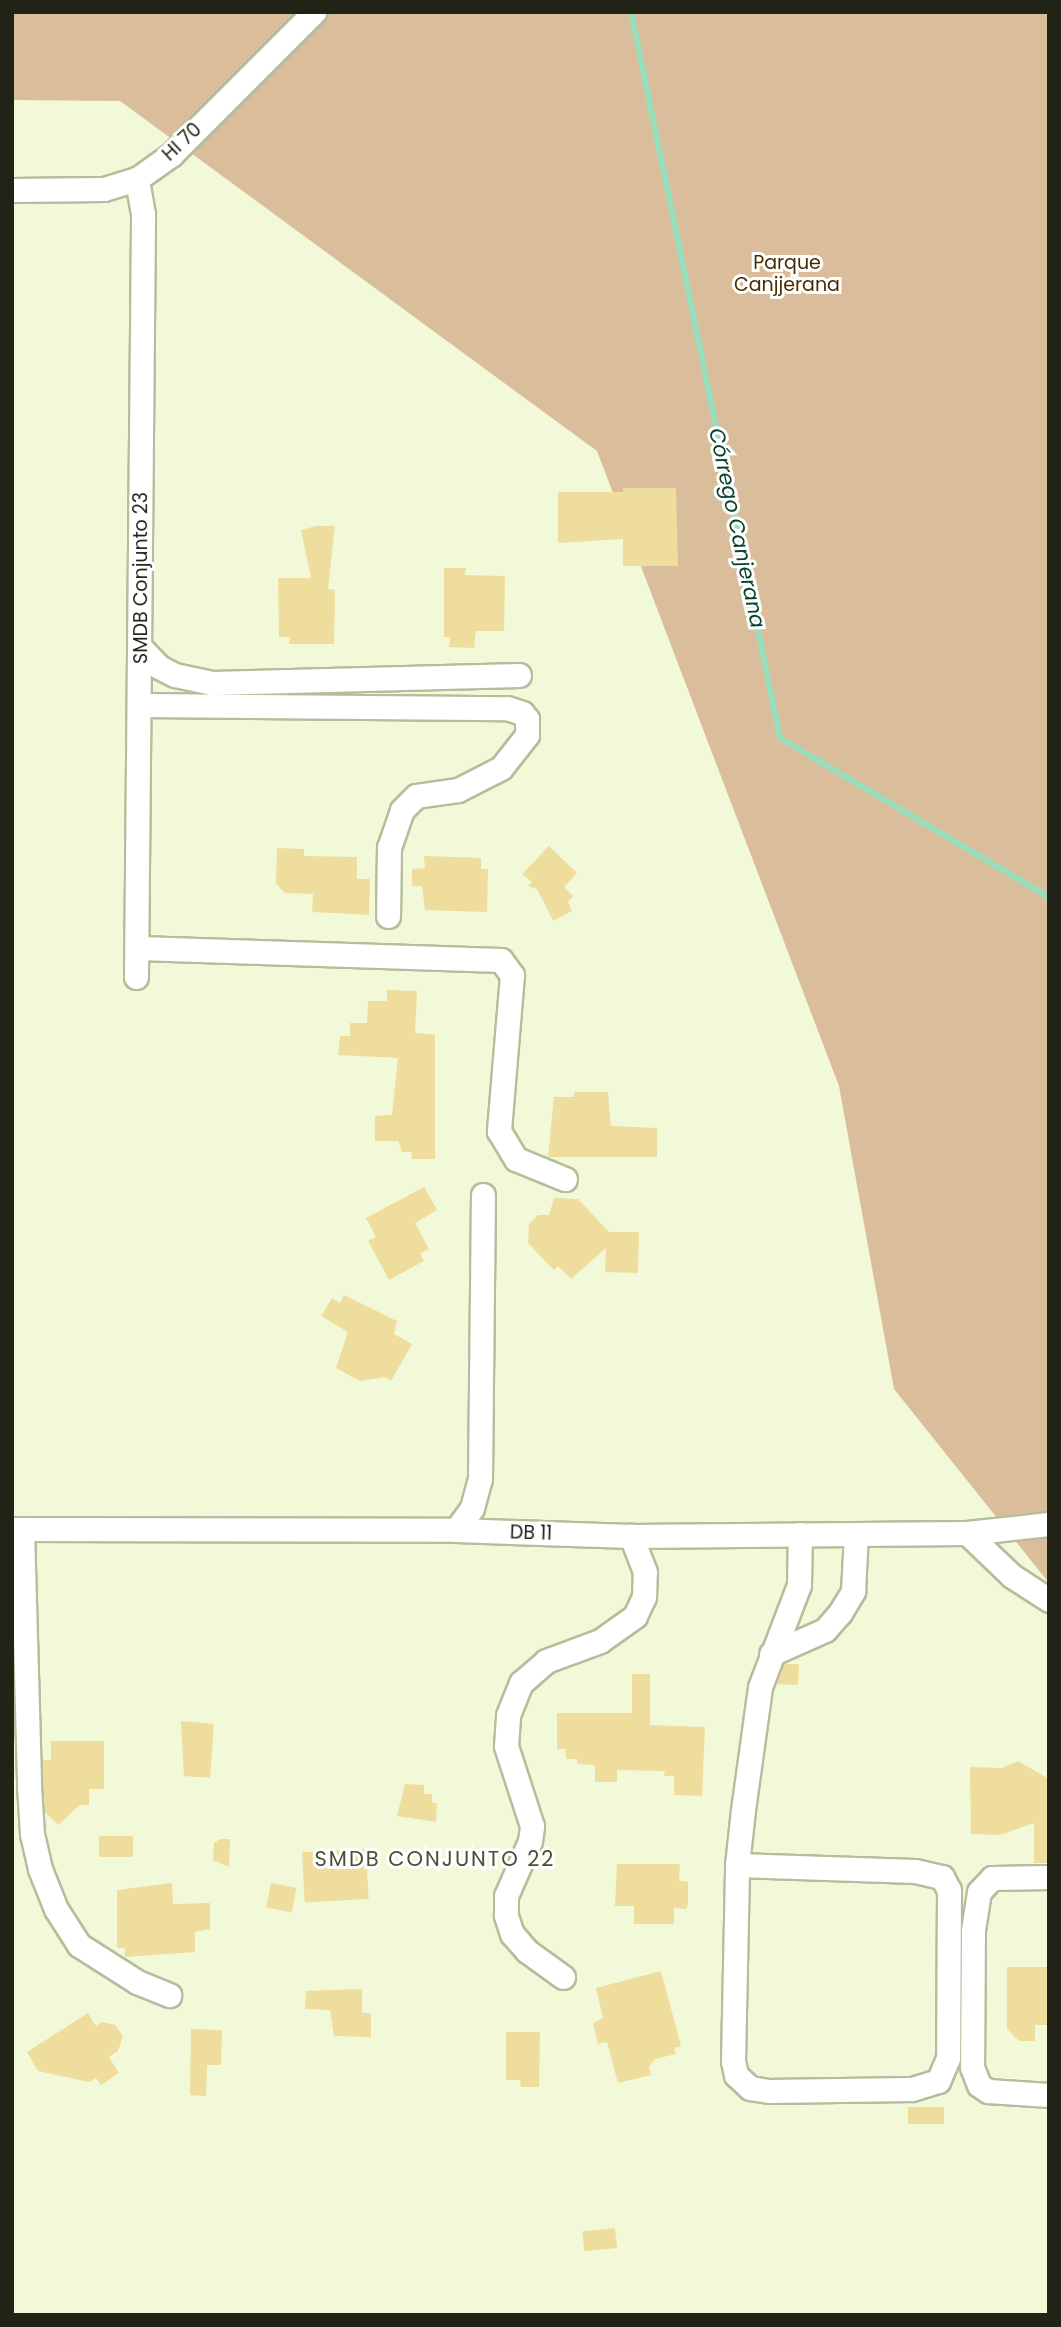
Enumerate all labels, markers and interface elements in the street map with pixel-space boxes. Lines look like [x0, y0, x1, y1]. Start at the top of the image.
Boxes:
street label: HI 70 [158, 118, 206, 166]
park label: Parque Canjjerana [734, 252, 840, 296]
water label: Córrego Canjerana [703, 426, 771, 630]
street label: SMDB Conjunto 23 [130, 492, 152, 664]
street label: DB 11 [509, 1521, 553, 1545]
district label: SMDB CONJUNTO 22 [317, 1846, 553, 1872]

